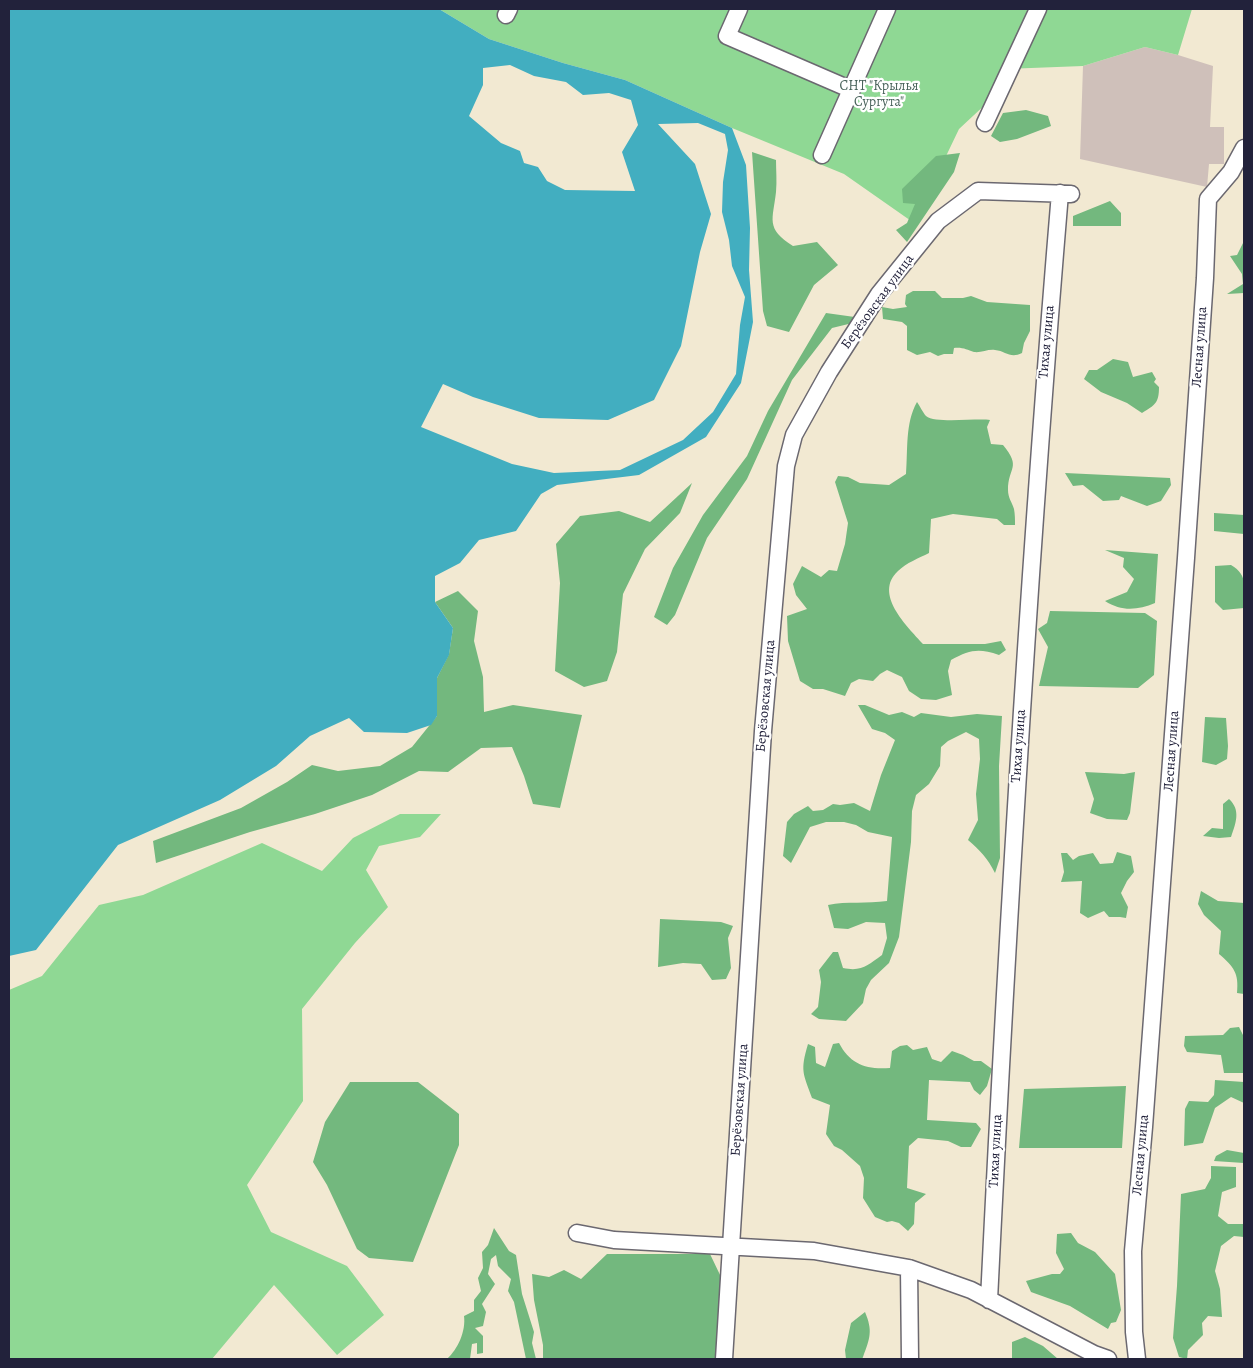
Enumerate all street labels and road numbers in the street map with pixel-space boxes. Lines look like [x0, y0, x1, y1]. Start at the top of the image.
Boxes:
street label: Берёзовская улица [838, 251, 918, 353]
street label: Тихая улица [1035, 305, 1059, 379]
street label: Лесная улица [1189, 306, 1211, 388]
street label: Берёзовская улица [753, 639, 779, 753]
street label: Тихая улица [1008, 709, 1030, 783]
street label: Лесная улица [1161, 710, 1183, 792]
street label: Берёзовская улица [728, 1043, 752, 1157]
street label: Тихая улица [986, 1114, 1006, 1188]
street label: Лесная улица [1129, 1114, 1153, 1196]

